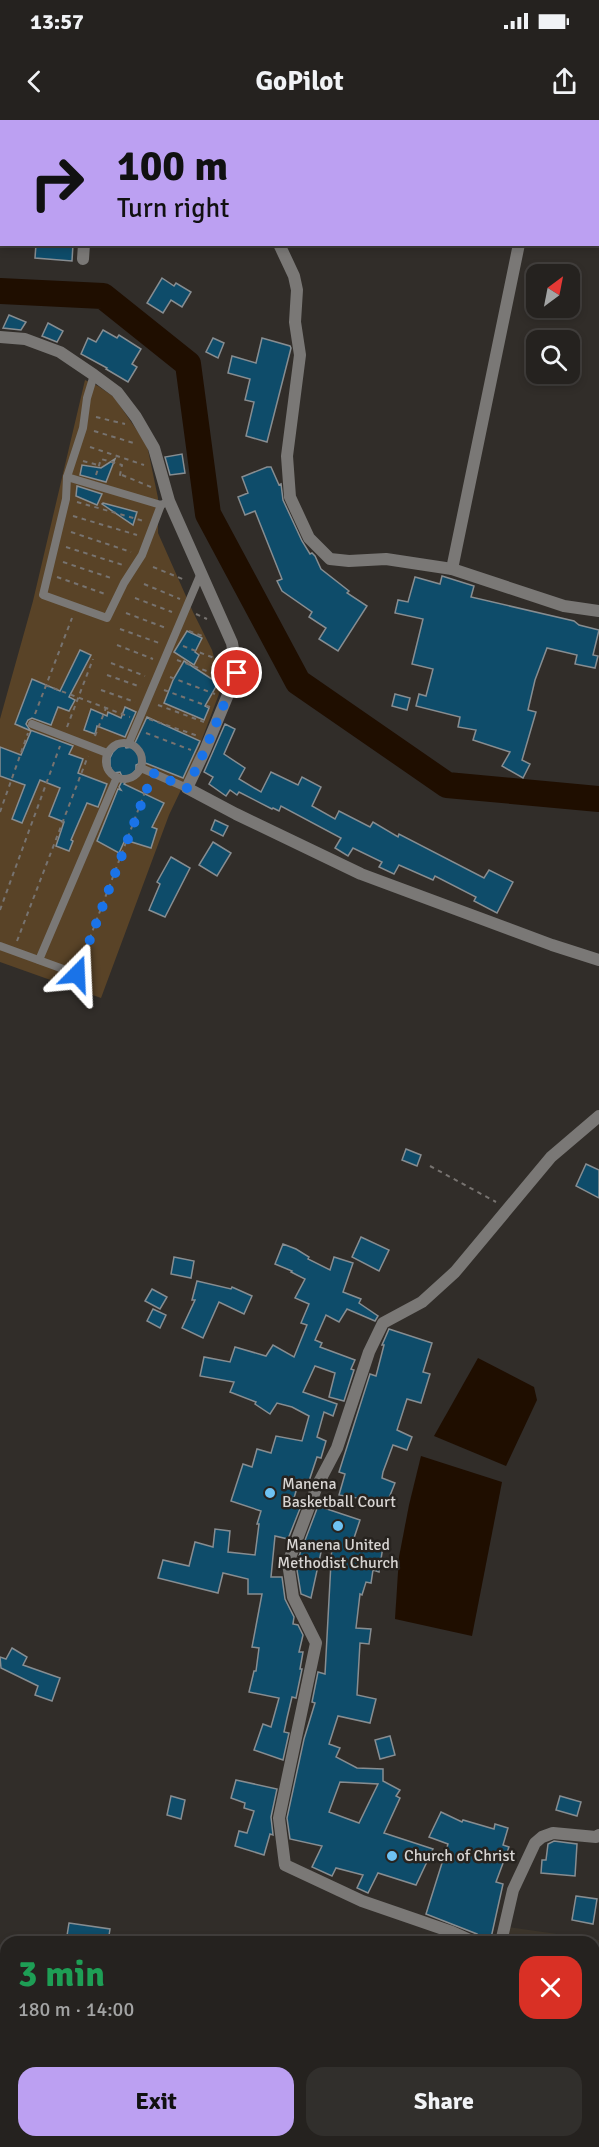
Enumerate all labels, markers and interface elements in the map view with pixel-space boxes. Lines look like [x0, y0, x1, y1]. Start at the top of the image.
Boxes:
text: 13:57 [30, 8, 84, 35]
icon: back [18, 65, 51, 98]
text: GoPilot [255, 65, 344, 98]
icon: share [548, 65, 581, 98]
text: 100 m [117, 141, 228, 192]
icon: right [18, 144, 96, 222]
text: Turn right [117, 192, 230, 225]
north arrow [526, 264, 580, 318]
map controls [526, 264, 580, 384]
button: search [526, 330, 580, 384]
pin [211, 647, 262, 698]
icon: arrive [220, 656, 253, 689]
position arrow [45, 942, 109, 1006]
place label: Manena Basketball Court [282, 1474, 396, 1512]
marker: Manena Basketball Court [263, 1486, 277, 1500]
marker: Manena United Methodist Church [331, 1519, 345, 1533]
place label: Manena United Methodist Church [277, 1535, 399, 1573]
place label: Church of Christ [404, 1846, 515, 1866]
marker: Church of Christ [385, 1849, 399, 1863]
text: 3 min [18, 1952, 105, 1997]
button: close [519, 1956, 582, 2019]
text: 180 m · 14:00 [18, 1997, 134, 2022]
button: Exit [18, 2067, 294, 2136]
button: Share [306, 2067, 582, 2136]

